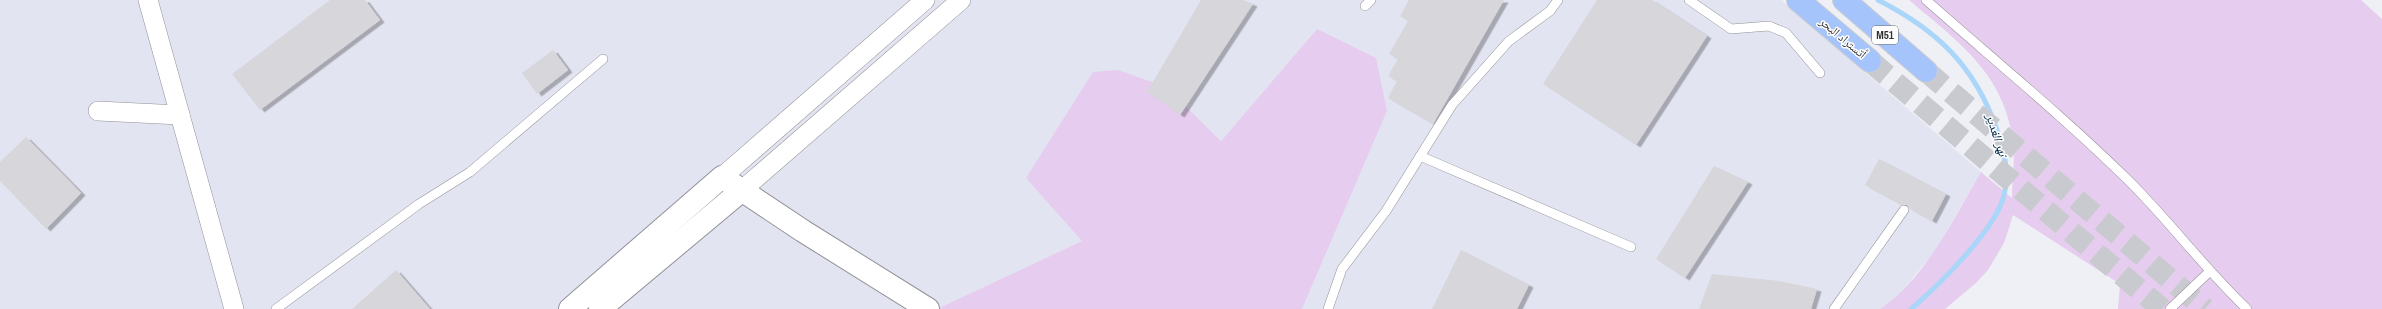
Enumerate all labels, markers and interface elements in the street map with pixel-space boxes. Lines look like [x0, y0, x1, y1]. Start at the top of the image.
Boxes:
street label: أتستراد البحر [1815, 13, 1870, 62]
road number: M51 [1872, 26, 1898, 44]
water label: نهر الغدير [1982, 111, 2013, 161]

